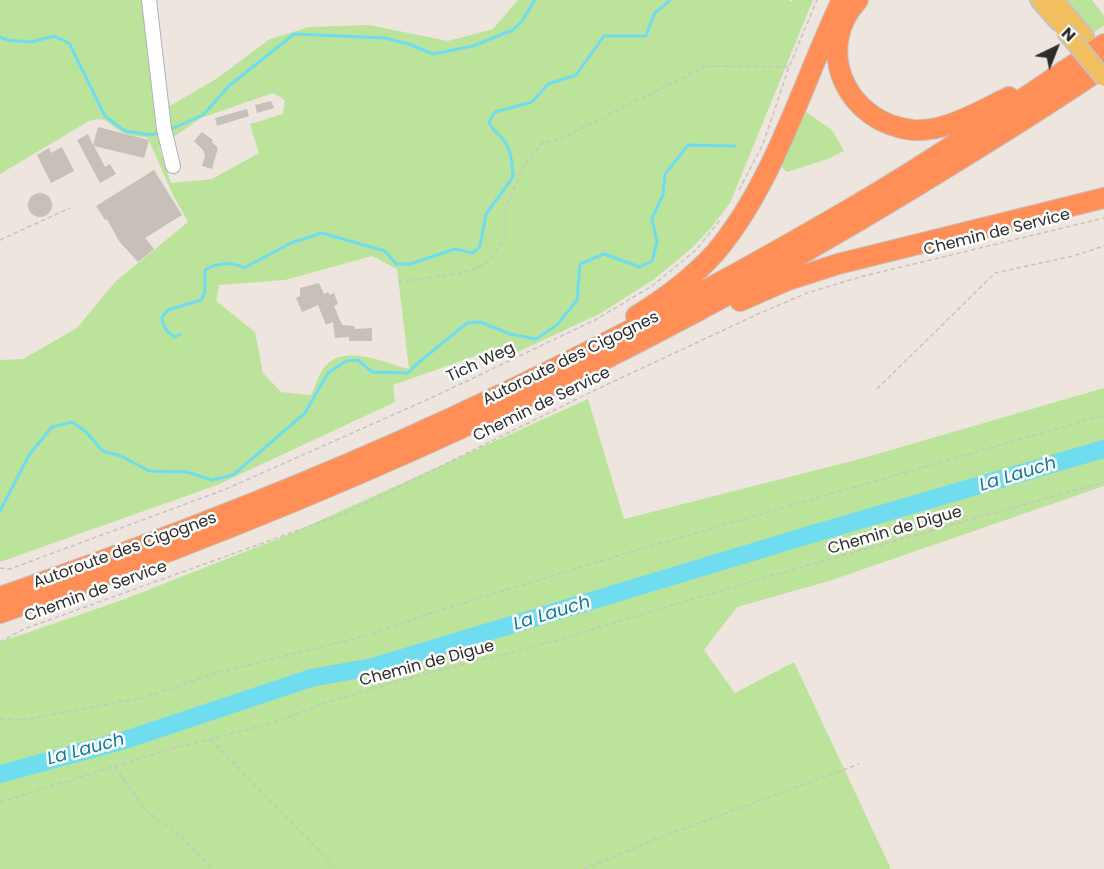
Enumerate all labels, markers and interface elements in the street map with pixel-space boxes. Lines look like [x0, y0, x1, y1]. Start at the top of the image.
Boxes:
north arrow [1026, 18, 1086, 78]
text: N [1056, 22, 1081, 47]
street label: Chemin de Service [922, 206, 1072, 260]
street label: Autoroute des Cigognes [480, 308, 662, 410]
street label: Tich Weg [444, 339, 518, 387]
street label: Chemin de Service [470, 363, 614, 447]
water label: La Lauch [977, 453, 1059, 497]
street label: Chemin de Digue [826, 503, 964, 559]
street label: Autoroute des Cigognes [31, 509, 219, 593]
street label: Chemin de Service [22, 557, 170, 627]
water label: La Lauch [511, 592, 593, 636]
street label: Chemin de Digue [358, 637, 496, 691]
water label: La Lauch [45, 729, 127, 771]

